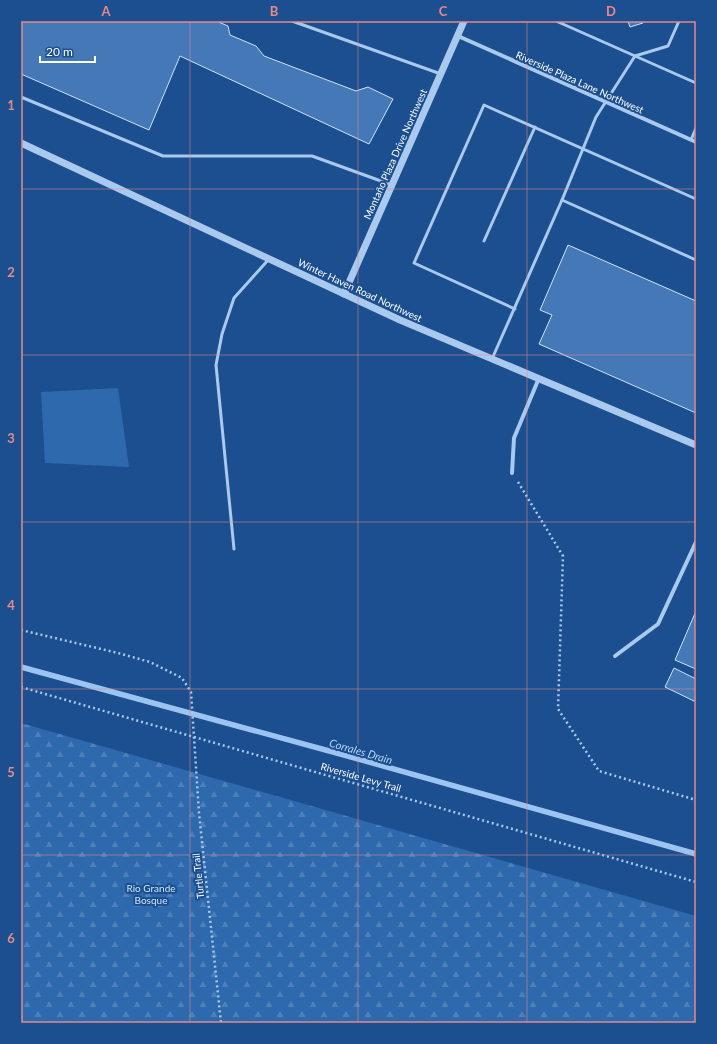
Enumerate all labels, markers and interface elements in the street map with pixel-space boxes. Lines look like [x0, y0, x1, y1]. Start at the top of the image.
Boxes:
text: A [100, 3, 111, 19]
text: B [270, 3, 279, 19]
text: C [439, 3, 448, 19]
text: D [606, 3, 616, 19]
scale bar [40, 38, 95, 64]
text: 20 m [46, 44, 73, 59]
street label: Riverside Plaza Lane Northwest [514, 48, 646, 116]
street label: Montaño Plaza Drive Northwest [361, 87, 429, 221]
text: 1 [7, 97, 15, 113]
street label: Winter Haven Road Northwest [296, 256, 424, 324]
text: 2 [7, 264, 15, 280]
text: 3 [7, 430, 15, 446]
text: 4 [7, 597, 15, 613]
water label: Corrales Drain [328, 736, 394, 766]
street label: Riverside Levy Trail [319, 760, 403, 794]
text: 5 [7, 764, 15, 780]
street label: Turtle Trail [190, 853, 206, 899]
park label: Rio Grande Bosque [126, 882, 176, 906]
text: 6 [7, 930, 15, 946]

